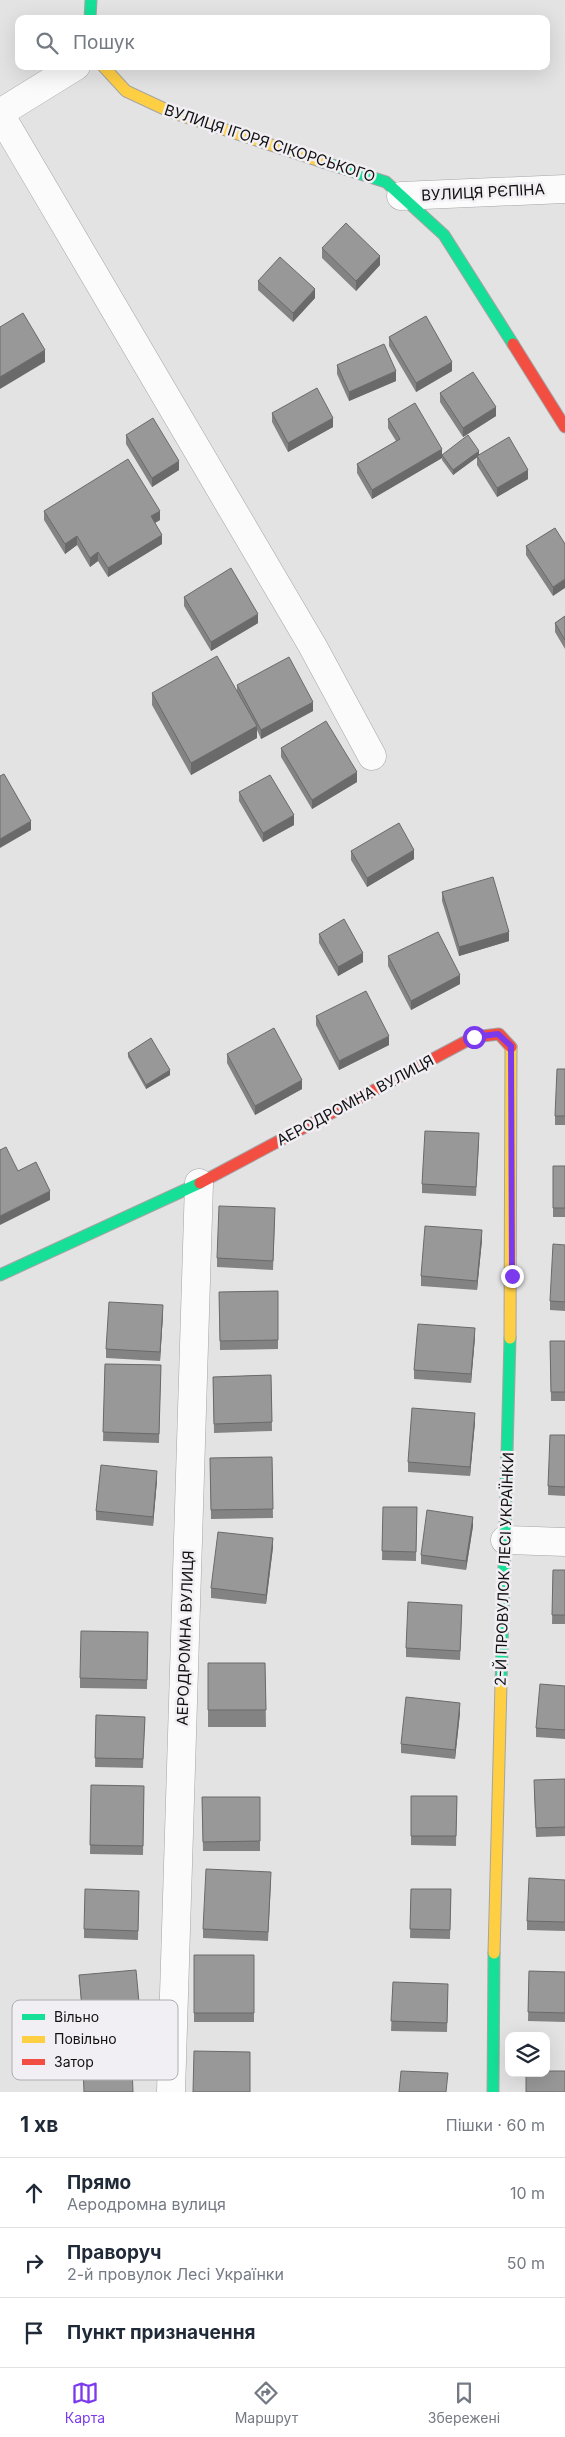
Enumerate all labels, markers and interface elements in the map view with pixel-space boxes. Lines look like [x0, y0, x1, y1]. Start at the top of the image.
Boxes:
search box [15, 15, 550, 70]
icon: search [33, 29, 61, 57]
text: Пошук [73, 31, 135, 54]
street label: ВУЛИЦЯ ІГОРЯ СІКОРСЬКОГО [162, 100, 378, 186]
street label: ВУЛИЦЯ РЄПІНА [421, 179, 545, 205]
route start [463, 1026, 486, 1049]
street label: АЕРОДРОМНА ВУЛИЦЯ [273, 1050, 437, 1150]
route end [501, 1265, 524, 1288]
street label: 2-Й ПРОВУЛОК ЛЕСІ УКРАЇНКИ [490, 1452, 518, 1686]
street label: АЕРОДРОМНА ВУЛИЦЯ [172, 1550, 198, 1726]
legend [12, 2000, 178, 2080]
text: Вільно [54, 2008, 99, 2025]
text: Повільно [54, 2030, 117, 2047]
map controls [505, 2032, 550, 2077]
button: layers [505, 2032, 550, 2077]
text: Затор [54, 2053, 94, 2070]
text: 1 хв [20, 2112, 58, 2137]
text: Пішки · 60 m [446, 2115, 545, 2135]
text: Прямо [67, 2171, 131, 2194]
icon: ahead [20, 2179, 48, 2207]
text: 10 m [510, 2183, 545, 2203]
text: Аеродромна вулиця [67, 2194, 226, 2214]
text: Праворуч [67, 2241, 161, 2264]
icon: right [20, 2249, 48, 2277]
text: 50 m [507, 2253, 545, 2273]
text: 2-й провулок Лесі Українки [67, 2264, 284, 2284]
icon: arrive [20, 2319, 48, 2347]
text: Пункт призначення [67, 2321, 255, 2344]
tab: Карта [65, 2379, 105, 2426]
tab: Маршрут [235, 2379, 298, 2426]
tab: Збережені [428, 2379, 500, 2426]

